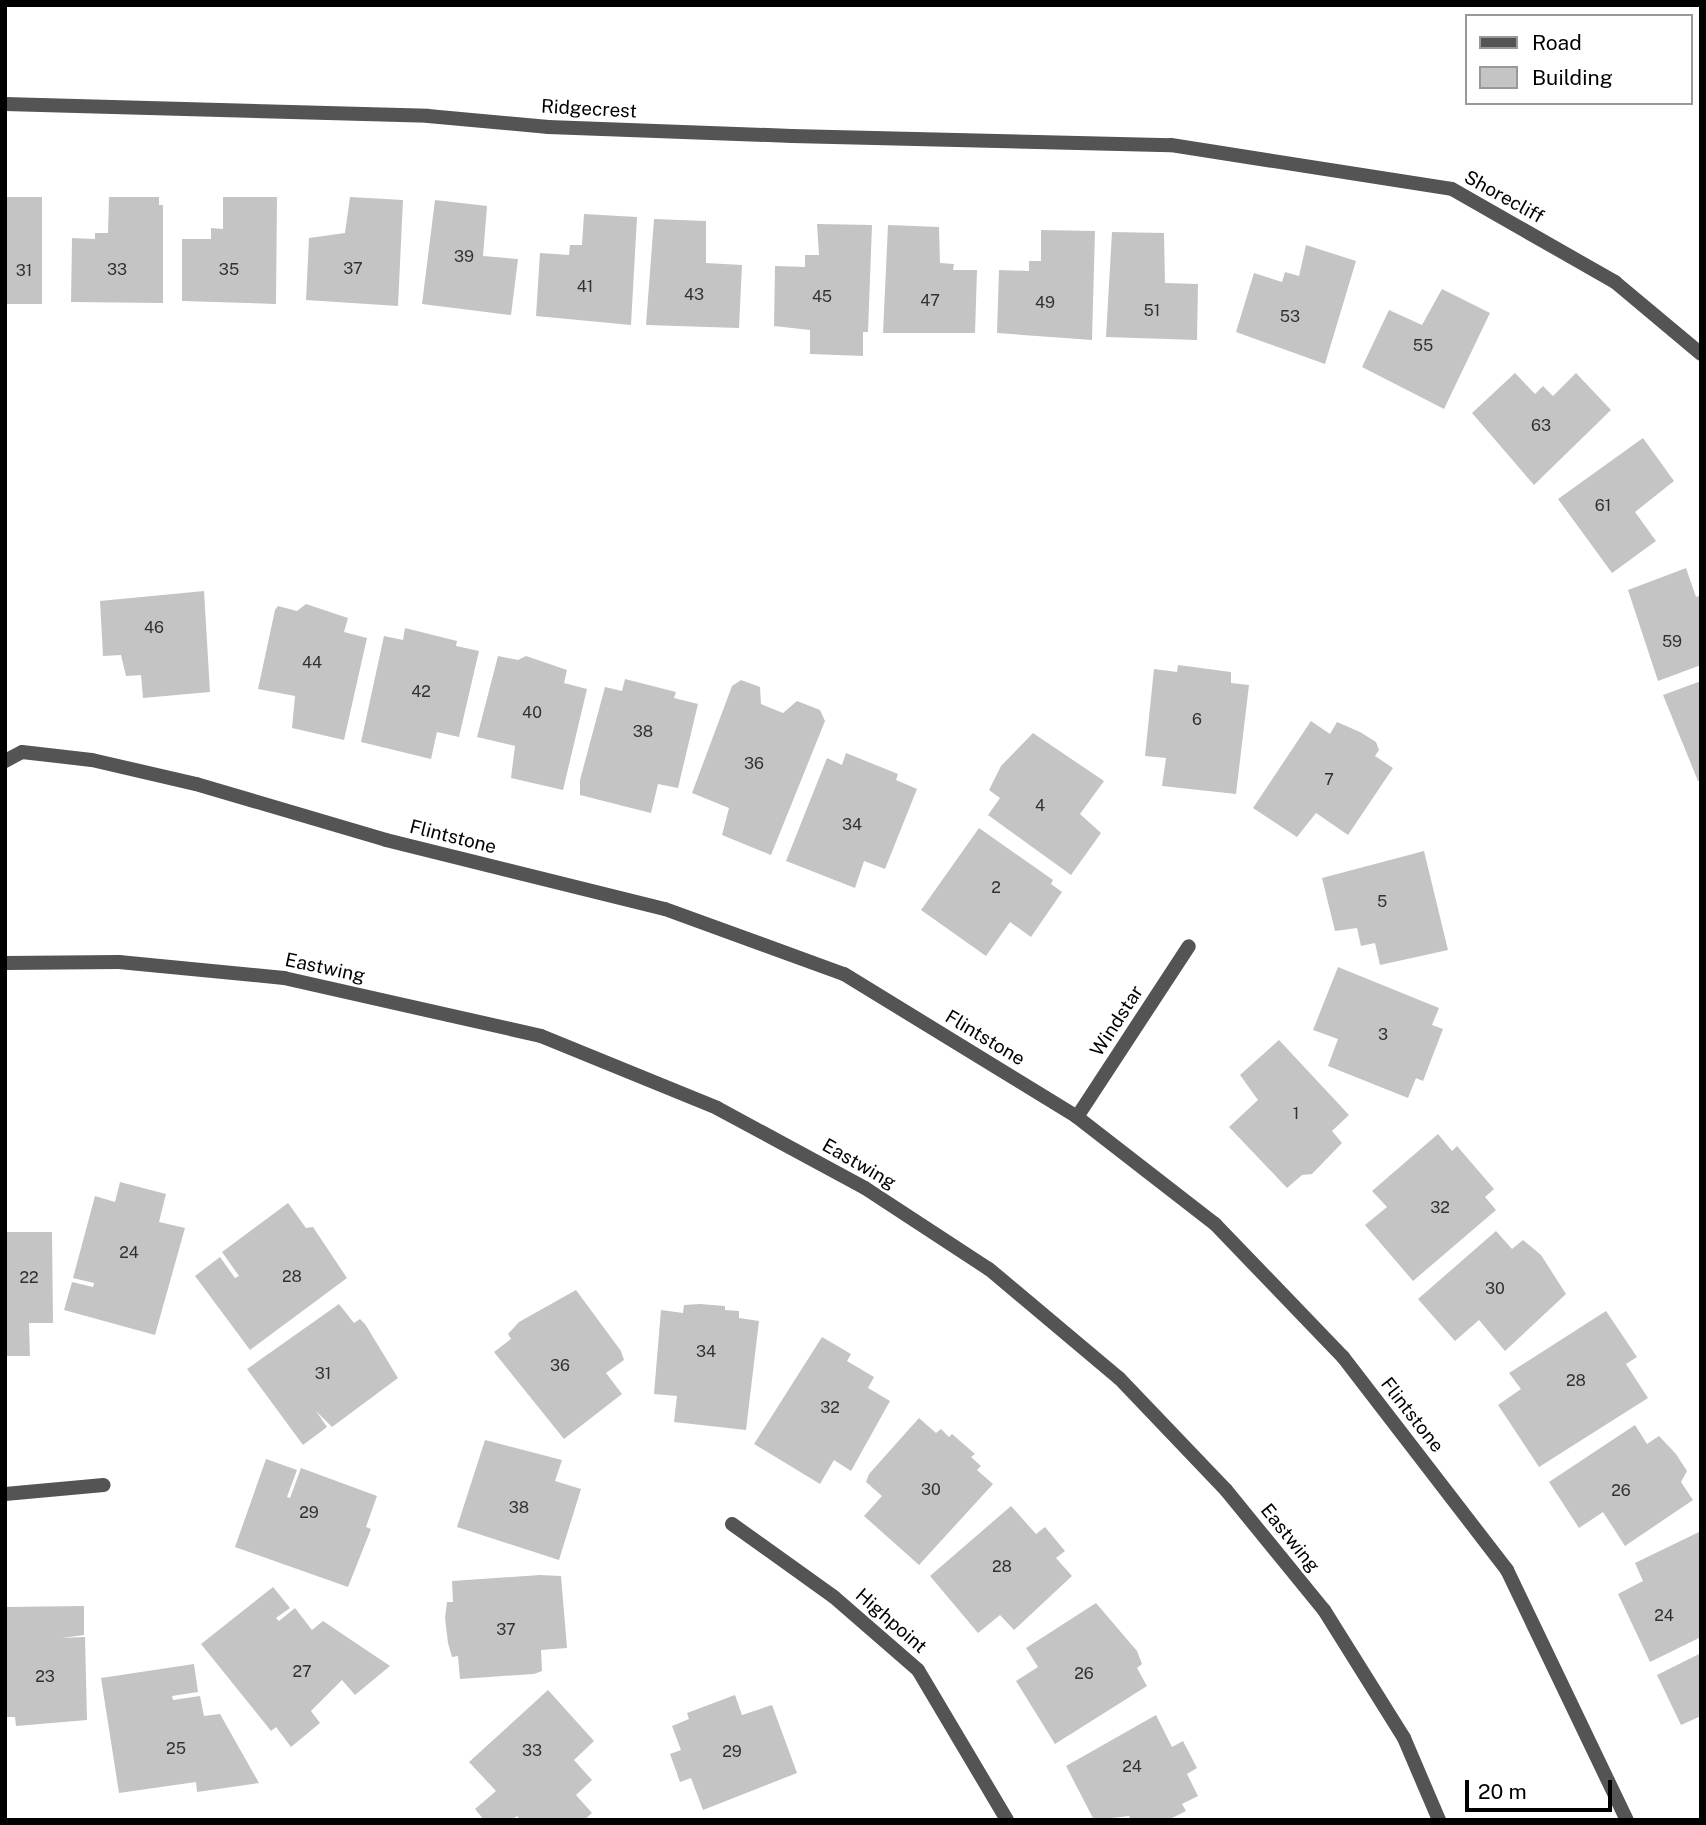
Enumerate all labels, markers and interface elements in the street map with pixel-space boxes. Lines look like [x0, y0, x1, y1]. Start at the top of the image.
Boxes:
legend [1464, 14, 1692, 105]
text: Road [1532, 30, 1582, 55]
text: Building [1532, 65, 1613, 90]
street label: Ridgecrest [540, 95, 638, 123]
street label: Shorecliff [1460, 166, 1548, 228]
house number: 39 [454, 247, 474, 267]
house number: 37 [343, 259, 363, 279]
house number: 33 [107, 260, 127, 280]
house number: 35 [219, 260, 239, 280]
house number: 31 [16, 261, 32, 281]
house number: 41 [577, 277, 593, 297]
house number: 43 [684, 285, 704, 305]
house number: 45 [812, 287, 832, 307]
house number: 47 [920, 291, 940, 311]
house number: 49 [1035, 293, 1055, 313]
house number: 51 [1144, 301, 1160, 321]
house number: 53 [1280, 307, 1300, 327]
house number: 55 [1413, 336, 1433, 356]
house number: 63 [1531, 416, 1551, 436]
house number: 61 [1595, 496, 1611, 516]
house number: 46 [144, 618, 164, 638]
house number: 59 [1662, 632, 1682, 652]
house number: 44 [302, 653, 322, 673]
house number: 42 [411, 682, 431, 702]
house number: 40 [522, 703, 542, 723]
house number: 6 [1192, 710, 1202, 730]
house number: 38 [633, 722, 653, 742]
house number: 36 [744, 754, 764, 774]
house number: 7 [1324, 770, 1334, 790]
house number: 4 [1035, 796, 1045, 816]
street label: Flintstone [407, 815, 499, 859]
house number: 34 [842, 815, 862, 835]
house number: 2 [991, 878, 1001, 898]
house number: 5 [1377, 892, 1387, 912]
street label: Eastwing [283, 948, 367, 988]
street label: Windstar [1086, 981, 1148, 1061]
street label: Flintstone [941, 1005, 1029, 1071]
house number: 3 [1378, 1025, 1388, 1045]
house number: 1 [1293, 1104, 1299, 1124]
street label: Eastwing [818, 1134, 900, 1194]
house number: 32 [1430, 1198, 1450, 1218]
house number: 24 [119, 1243, 139, 1263]
house number: 28 [282, 1267, 302, 1287]
house number: 22 [19, 1268, 39, 1288]
house number: 30 [1485, 1279, 1505, 1299]
house number: 34 [696, 1342, 716, 1362]
house number: 36 [550, 1356, 570, 1376]
house number: 31 [315, 1364, 331, 1384]
house number: 28 [1566, 1371, 1586, 1391]
street label: Flintstone [1376, 1373, 1448, 1457]
house number: 32 [820, 1398, 840, 1418]
house number: 30 [921, 1480, 941, 1500]
house number: 26 [1611, 1481, 1631, 1501]
house number: 38 [509, 1498, 529, 1518]
street label: Eastwing [1256, 1499, 1324, 1577]
house number: 29 [299, 1503, 319, 1523]
house number: 28 [992, 1557, 1012, 1577]
street label: Highpoint [851, 1584, 931, 1658]
house number: 24 [1654, 1606, 1674, 1626]
house number: 37 [496, 1620, 516, 1640]
house number: 27 [292, 1662, 312, 1682]
house number: 26 [1074, 1664, 1094, 1684]
house number: 23 [35, 1667, 55, 1687]
house number: 25 [166, 1739, 186, 1759]
house number: 33 [522, 1741, 542, 1761]
house number: 29 [722, 1742, 742, 1762]
house number: 24 [1122, 1757, 1142, 1777]
scale bar [1468, 1766, 1615, 1810]
text: 20 m [1478, 1779, 1527, 1804]

